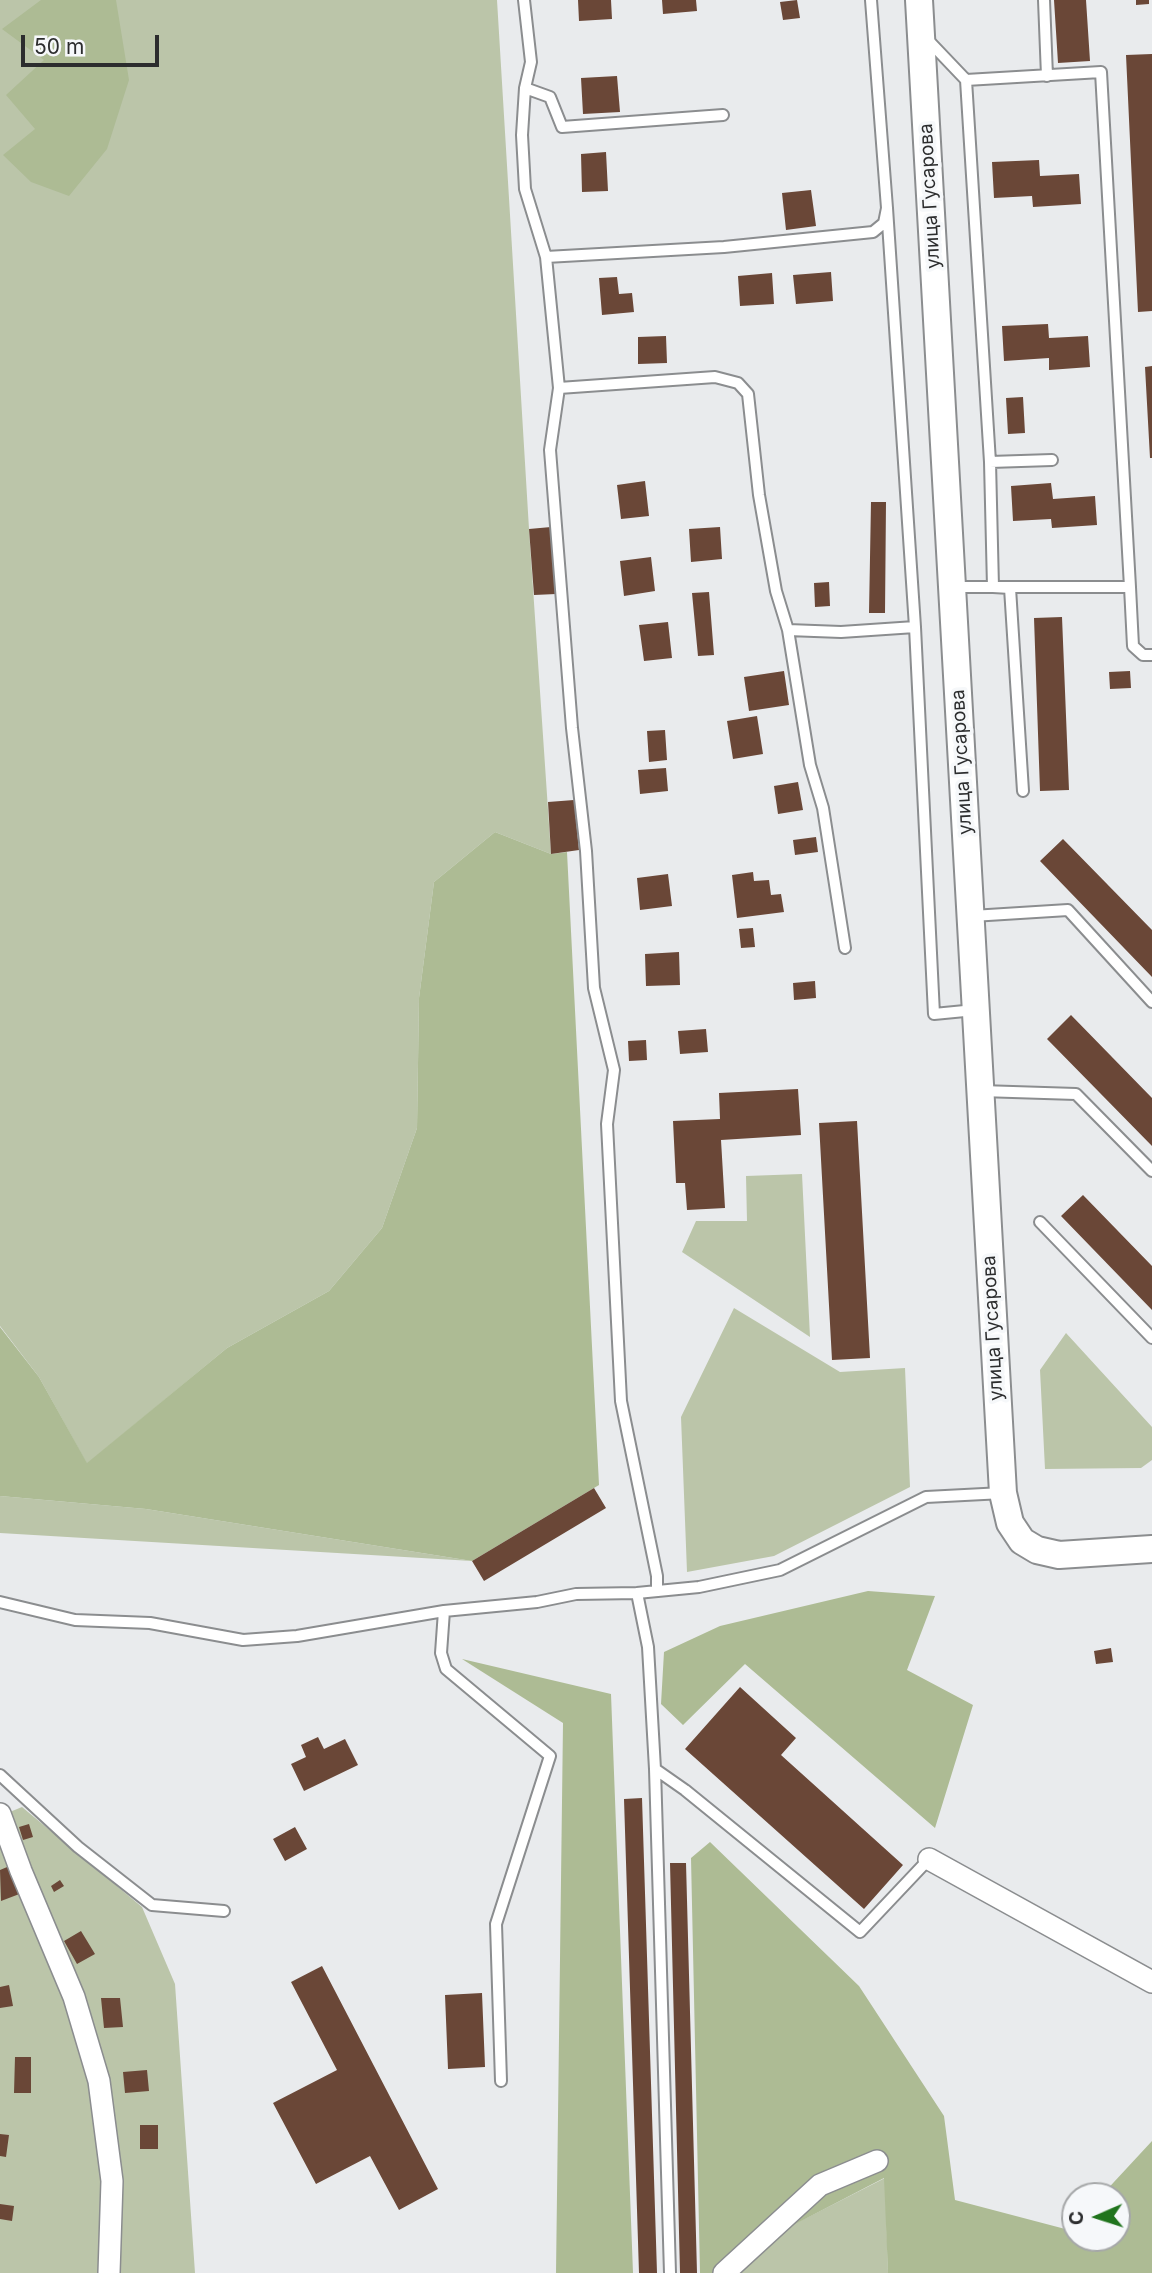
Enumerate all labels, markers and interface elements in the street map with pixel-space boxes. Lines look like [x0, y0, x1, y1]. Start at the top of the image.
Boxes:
scale bar [24, 21, 163, 65]
text: 50 m [34, 34, 84, 59]
street label: улица Гусарова [915, 123, 945, 269]
street label: улица Гусарова [947, 689, 977, 835]
street label: улица Гусарова [978, 1255, 1008, 1401]
north arrow [1061, 2182, 1131, 2252]
text: С [1065, 2210, 1088, 2226]

